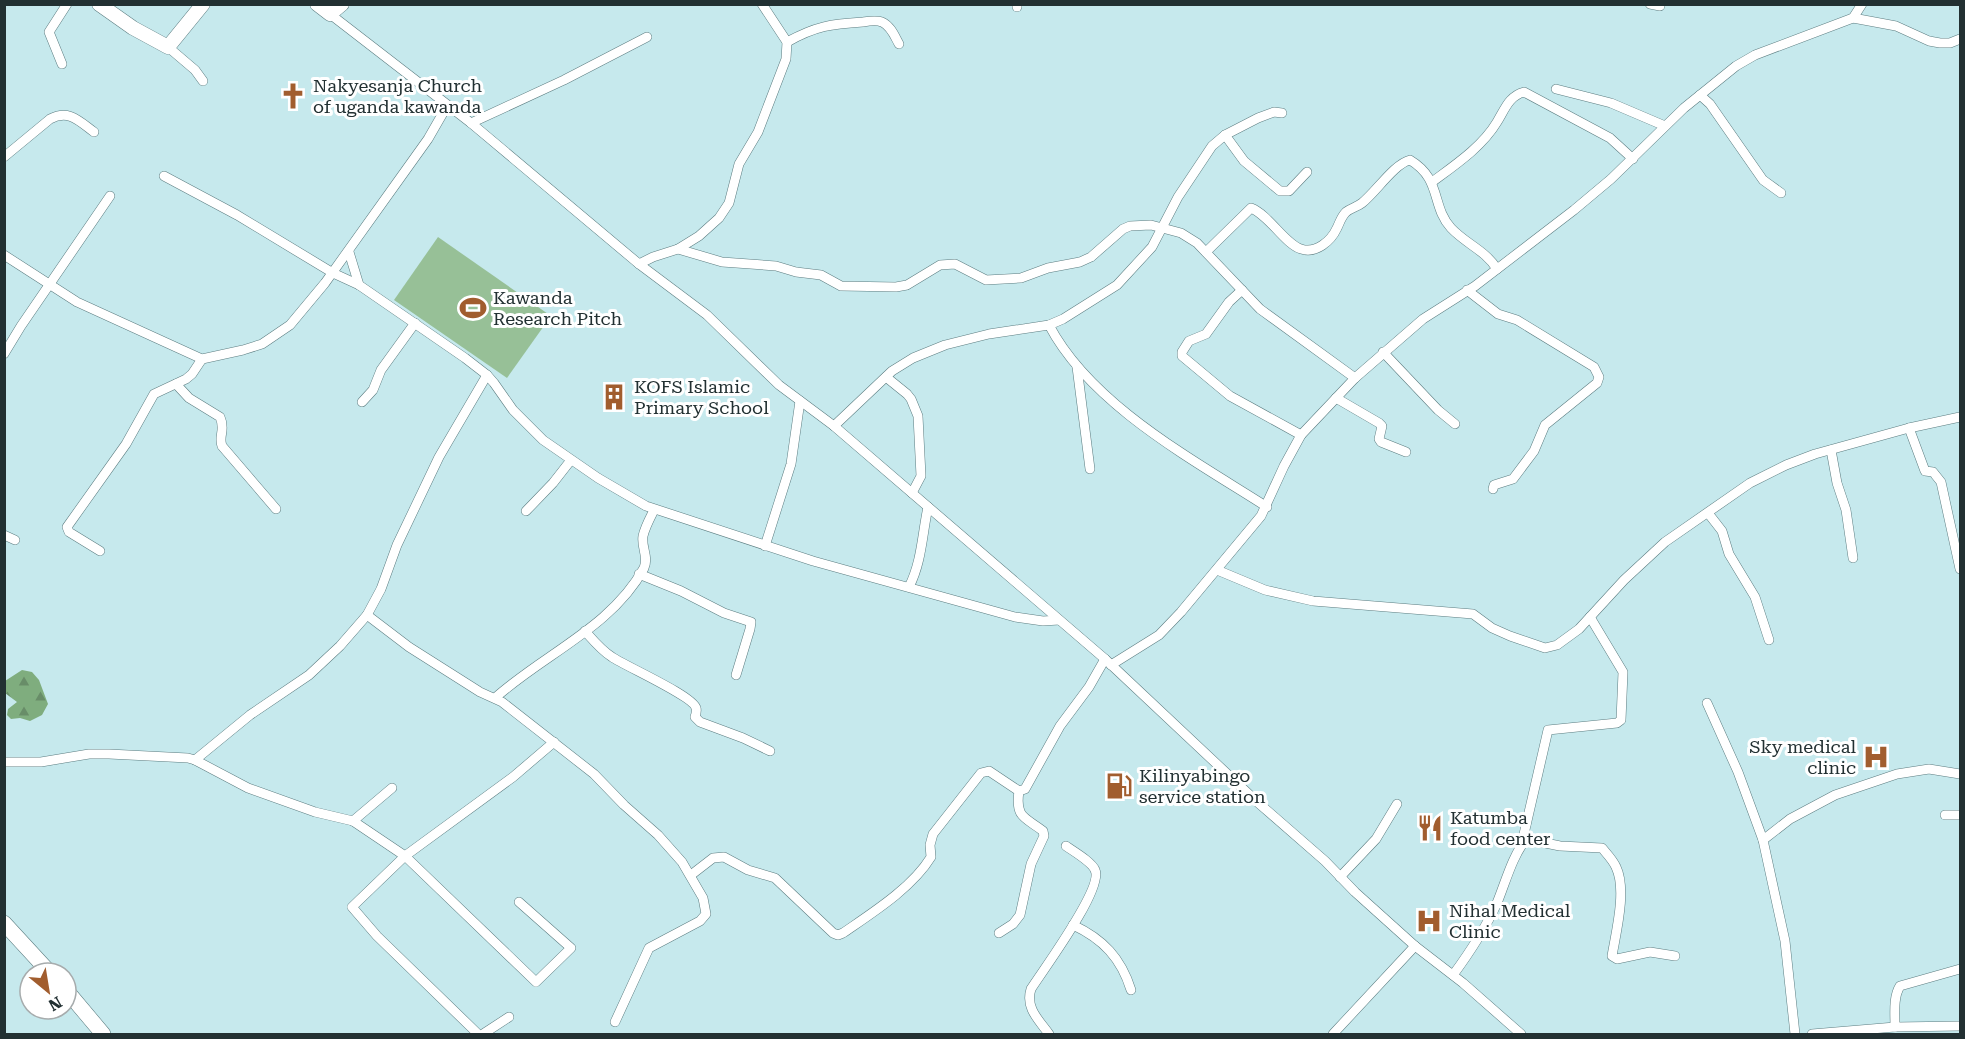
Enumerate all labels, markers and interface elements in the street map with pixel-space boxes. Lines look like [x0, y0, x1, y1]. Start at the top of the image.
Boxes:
place label: Nakyesanja Church of uganda kawanda [313, 75, 483, 117]
church icon: Nakyesanja Church of uganda kawanda [278, 81, 308, 111]
place label: Kawanda Research Pitch [493, 287, 623, 329]
sports icon: Kawanda Research Pitch [458, 293, 488, 323]
place label: KOFS Islamic Primary School [634, 376, 769, 418]
building icon: KOFS Islamic Primary School [599, 382, 629, 412]
place label: Sky medical clinic [1749, 736, 1856, 778]
hospital icon: Sky medical clinic [1861, 742, 1891, 772]
place label: Kilinyabingo service station [1139, 765, 1266, 807]
fuel station icon: Kilinyabingo service station [1104, 771, 1134, 801]
place label: Katumba food center [1450, 807, 1551, 849]
restaurant icon: Katumba food center [1415, 813, 1445, 843]
place label: Nihal Medical Clinic [1449, 900, 1571, 942]
hospital icon: Nihal Medical Clinic [1414, 906, 1444, 936]
north arrow [18, 961, 78, 1021]
text: N [45, 992, 65, 1015]

